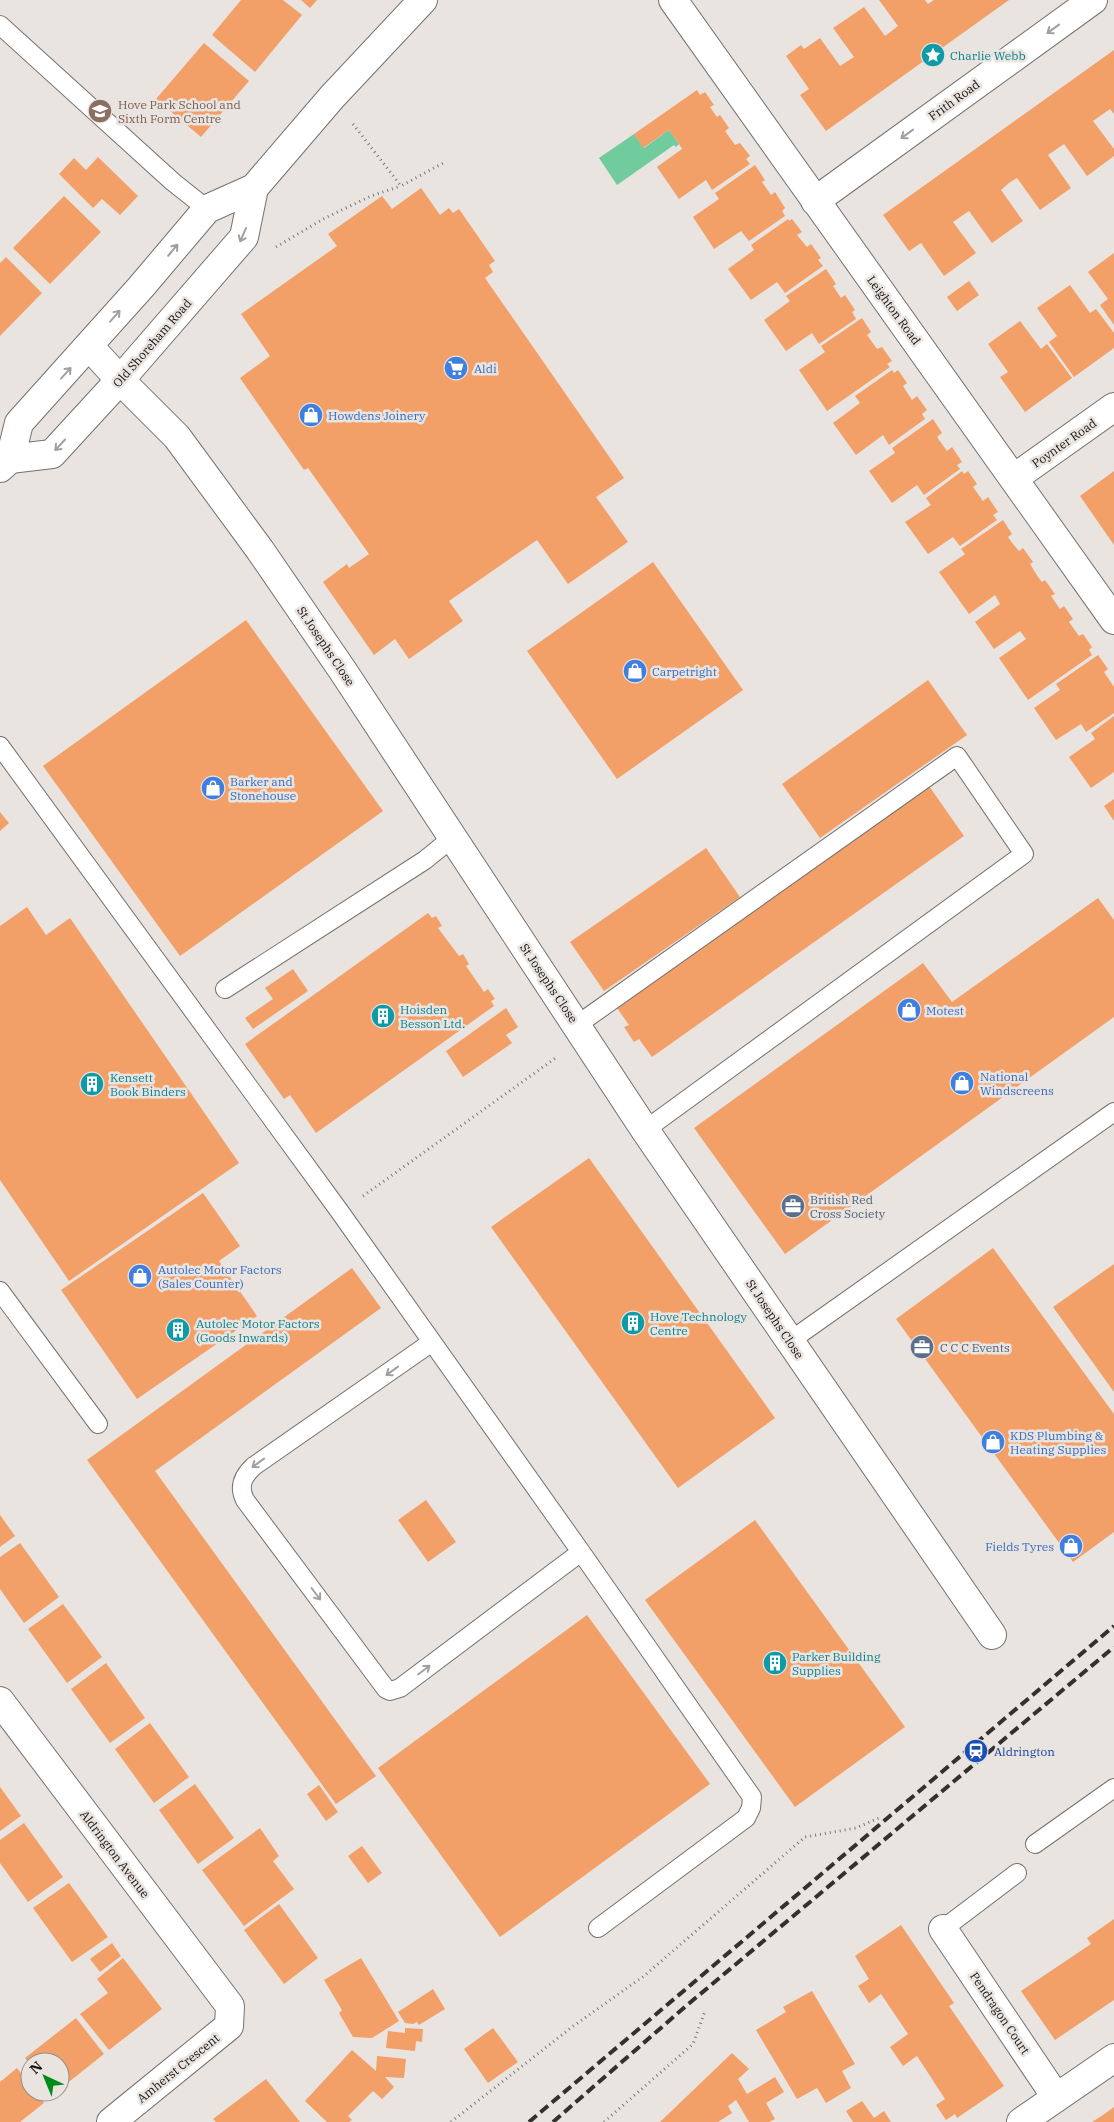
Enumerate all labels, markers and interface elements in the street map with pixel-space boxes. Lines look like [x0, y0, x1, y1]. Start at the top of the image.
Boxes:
one-way arrow [1047, 23, 1060, 34]
place icon: Charlie Webb [920, 42, 946, 68]
place label: Charlie Webb [950, 48, 1026, 63]
street label: Frith Road [926, 76, 982, 124]
place label: Hove Park School and Sixth Form Centre [118, 97, 241, 126]
school or university icon: Hove Park School and Sixth Form Centre [87, 98, 113, 124]
one-way arrow [900, 129, 914, 139]
one-way arrow [237, 227, 247, 242]
one-way arrow [167, 244, 178, 257]
street label: Leighton Road [864, 273, 924, 347]
street label: Old Shoreham Road [110, 296, 194, 390]
one-way arrow [109, 310, 121, 323]
supermarket icon: Aldi [443, 355, 469, 381]
place label: Aldi [474, 361, 497, 376]
one-way arrow [60, 366, 71, 379]
shop icon: Howdens Joinery [298, 402, 324, 428]
place label: Howdens Joinery [328, 408, 426, 423]
street label: Poynter Road [1029, 415, 1099, 471]
one-way arrow [54, 438, 66, 451]
street label: St Josephs Close [294, 603, 358, 689]
shop icon: Carpetright [622, 658, 648, 684]
place label: Carpetright [652, 664, 717, 679]
place label: Barker and Stonehouse [230, 774, 296, 803]
shop icon: Barker and Stonehouse [200, 775, 226, 801]
street label: St Josephs Close [517, 940, 581, 1026]
shop icon: Motest [896, 997, 922, 1023]
place label: Hoisden Besson Ltd. [400, 1002, 465, 1031]
building icon: Hoisden Besson Ltd. [370, 1003, 396, 1029]
place label: Motest [926, 1003, 964, 1018]
place label: National Windscreens [980, 1069, 1054, 1098]
place label: Kensett Book Binders [110, 1070, 186, 1099]
shop icon: National Windscreens [949, 1070, 975, 1096]
building icon: Kensett Book Binders [79, 1071, 105, 1097]
place label: British Red Cross Society [810, 1192, 886, 1221]
office icon: British Red Cross Society [780, 1193, 806, 1219]
place label: Autolec Motor Factors (Sales Counter) [158, 1262, 282, 1291]
shop icon: Autolec Motor Factors (Sales Counter) [127, 1263, 153, 1289]
street label: St Josephs Close [743, 1276, 807, 1362]
place label: Hove Technology Centre [650, 1309, 747, 1338]
building icon: Hove Technology Centre [620, 1310, 646, 1336]
place label: Autolec Motor Factors (Goods Inwards) [196, 1316, 320, 1345]
building icon: Autolec Motor Factors (Goods Inwards) [165, 1317, 191, 1343]
office icon: C C C Events [909, 1334, 935, 1360]
place label: C C C Events [940, 1340, 1010, 1355]
one-way arrow [386, 1366, 400, 1376]
place label: KDS Plumbing & Heating Supplies [1010, 1428, 1106, 1457]
shop icon: KDS Plumbing & Heating Supplies [980, 1429, 1006, 1455]
one-way arrow [252, 1458, 266, 1468]
shop icon: Fields Tyres [1058, 1533, 1084, 1559]
place label: Fields Tyres [985, 1539, 1054, 1554]
one-way arrow [311, 1587, 321, 1601]
place label: Parker Building Supplies [792, 1649, 881, 1678]
building icon: Parker Building Supplies [762, 1650, 788, 1676]
one-way arrow [417, 1664, 430, 1675]
station icon: Aldrington [963, 1738, 989, 1764]
place label: Aldrington [994, 1744, 1055, 1759]
street label: Aldrington Avenue [77, 1807, 153, 1901]
street label: Pendragon Court [967, 1969, 1033, 2057]
street label: Amherst Crescent [134, 2030, 222, 2106]
north arrow [20, 2052, 70, 2102]
text: N [26, 2057, 46, 2078]

